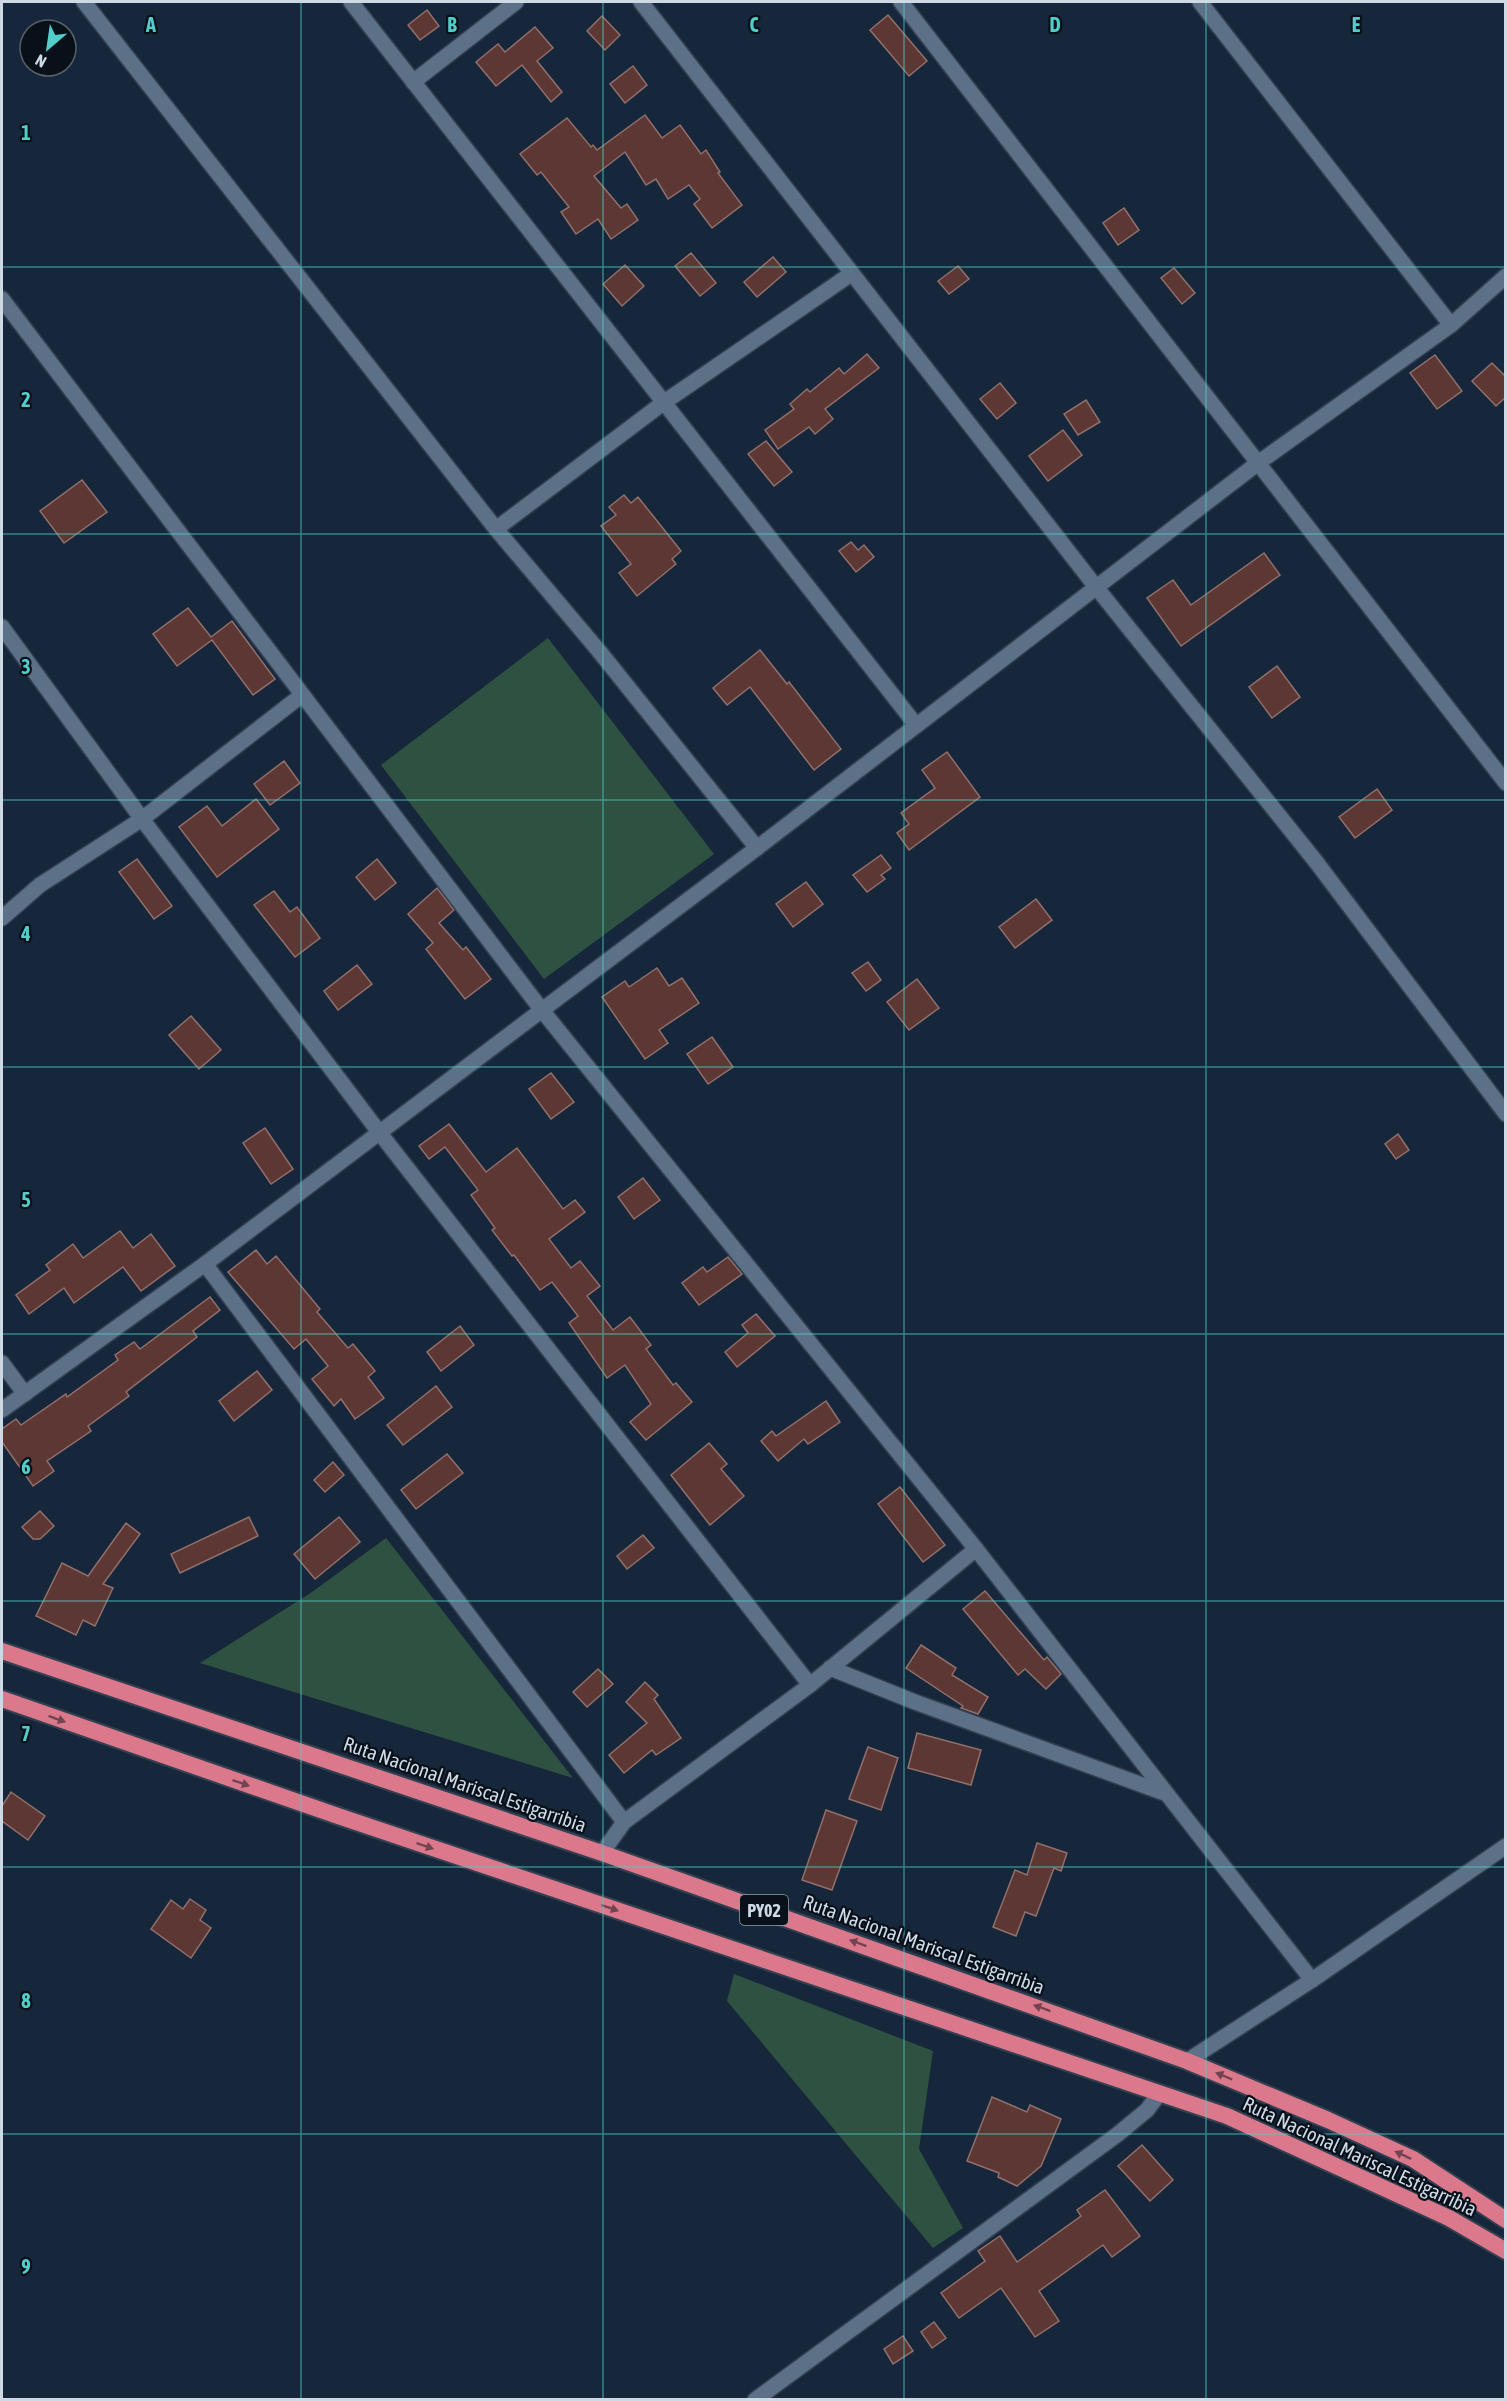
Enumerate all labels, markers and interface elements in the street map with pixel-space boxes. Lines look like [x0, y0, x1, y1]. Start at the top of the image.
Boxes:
text: A [145, 13, 156, 36]
text: B [447, 13, 457, 36]
text: C [750, 13, 759, 36]
text: D [1049, 13, 1061, 36]
text: E [1352, 13, 1361, 36]
north arrow [18, 18, 78, 78]
text: N [32, 51, 49, 71]
text: 1 [21, 121, 31, 144]
text: 2 [21, 388, 31, 411]
text: 3 [21, 655, 31, 678]
text: 4 [20, 922, 31, 945]
text: 5 [21, 1188, 31, 1211]
text: 6 [21, 1455, 31, 1478]
one-way arrow [48, 1714, 66, 1724]
text: 7 [21, 1722, 31, 1745]
street label: Ruta Nacional Mariscal Estigarribia [341, 1732, 589, 1836]
one-way arrow [232, 1778, 250, 1788]
one-way arrow [416, 1841, 434, 1851]
street label: Ruta Nacional Mariscal Estigarribia [800, 1890, 1048, 1998]
road number: PY02 [740, 1895, 788, 1925]
one-way arrow [601, 1904, 619, 1914]
one-way arrow [849, 1938, 867, 1948]
text: 8 [21, 1989, 31, 2012]
one-way arrow [1033, 2003, 1051, 2013]
one-way arrow [1215, 2071, 1233, 2081]
street label: Ruta Nacional Mariscal Estigarribia [1239, 2092, 1481, 2220]
one-way arrow [1394, 2150, 1411, 2159]
text: 9 [21, 2255, 31, 2278]

